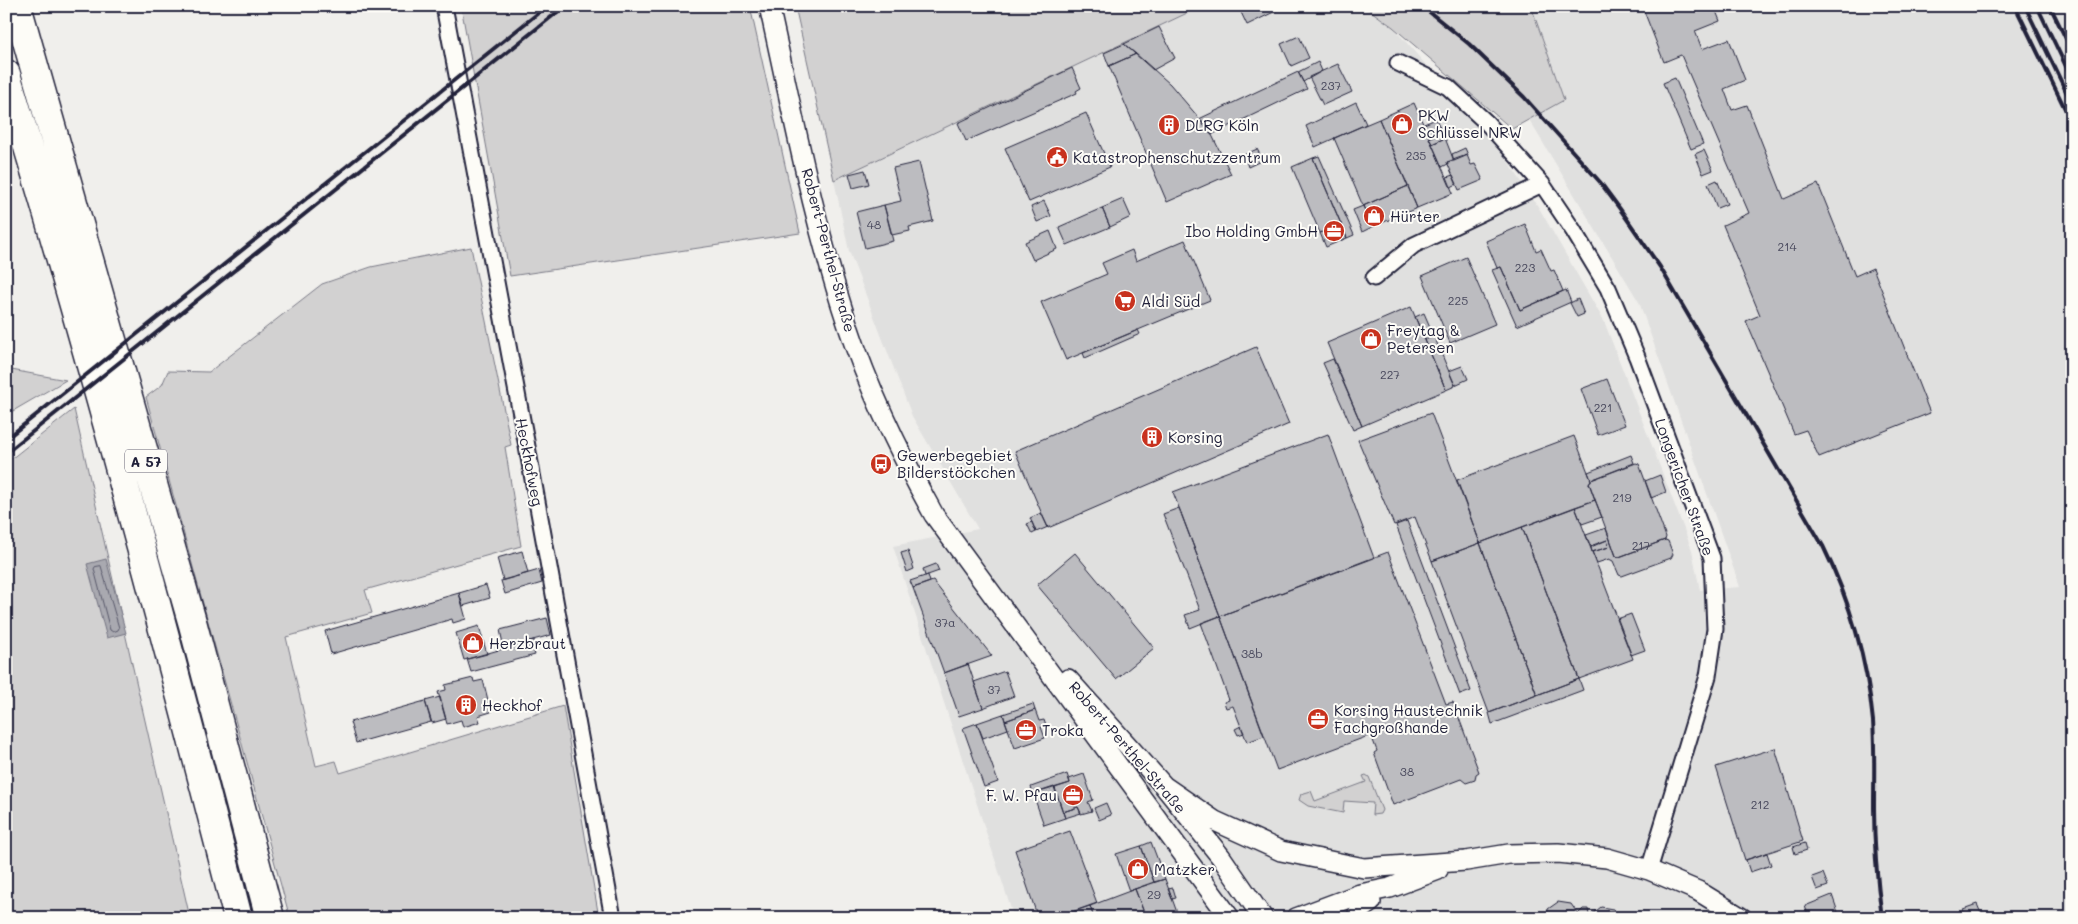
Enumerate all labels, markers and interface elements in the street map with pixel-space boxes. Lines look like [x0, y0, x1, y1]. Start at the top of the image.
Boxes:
house number: 237 [1321, 77, 1342, 93]
place label: PKW Schlüssel NRW [1418, 105, 1522, 142]
shop icon: PKW Schlüssel NRW [1390, 112, 1414, 136]
building icon: DLRG Köln [1157, 113, 1181, 137]
place label: DLRG Köln [1185, 115, 1259, 135]
public building icon: Katastrophenschutzzentrum [1045, 145, 1069, 169]
place label: Katastrophenschutzzentrum [1073, 147, 1281, 167]
house number: 235 [1406, 147, 1426, 163]
street label: Robert-Perthel-Straße [797, 166, 861, 334]
shop icon: Hürter [1362, 204, 1386, 228]
place label: Hürter [1390, 206, 1440, 226]
house number: 48 [867, 216, 881, 232]
office icon: Ibo Holding GmbH [1322, 219, 1346, 243]
place label: Ibo Holding GmbH [1186, 221, 1318, 241]
house number: 214 [1777, 238, 1797, 254]
house number: 223 [1515, 259, 1535, 275]
supermarket icon: Aldi Süd [1113, 289, 1137, 313]
place label: Aldi Süd [1141, 291, 1200, 311]
house number: 225 [1448, 292, 1468, 308]
place label: Freytag & Petersen [1387, 320, 1460, 357]
shop icon: Freytag & Petersen [1359, 327, 1383, 351]
house number: 227 [1380, 366, 1400, 382]
house number: 221 [1594, 399, 1612, 415]
street label: Heckhofweg [512, 416, 548, 508]
street label: Longericher Straße [1651, 416, 1719, 558]
building icon: Korsing [1140, 425, 1164, 449]
place label: Korsing [1168, 427, 1223, 447]
place label: Gewerbegebiet Bilderstöckchen [897, 445, 1015, 482]
road number: A 57 [125, 450, 167, 472]
bus stop icon: Gewerbegebiet Bilderstöckchen [869, 452, 893, 476]
house number: 219 [1612, 489, 1632, 505]
house number: 217 [1632, 537, 1651, 553]
house number: 37a [934, 614, 956, 630]
shop icon: Herzbraut [461, 631, 485, 655]
place label: Herzbraut [489, 633, 566, 653]
house number: 38b [1241, 645, 1263, 661]
street label: Robert-Perthel-Straße [1065, 677, 1191, 817]
house number: 37 [987, 681, 1001, 697]
building icon: Heckhof [454, 693, 478, 717]
place label: Heckhof [482, 695, 543, 715]
place label: Korsing Haustechnik Fachgroßhande [1334, 700, 1483, 737]
office icon: Korsing Haustechnik Fachgroßhande [1306, 707, 1330, 731]
office icon: Troka [1014, 718, 1038, 742]
place label: Troka [1042, 720, 1084, 740]
house number: 38 [1400, 763, 1414, 779]
office icon: F. W. Pfau [1061, 783, 1085, 807]
place label: F. W. Pfau [986, 785, 1057, 805]
house number: 212 [1751, 796, 1769, 812]
shop icon: Matzker [1126, 857, 1150, 881]
place label: Matzker [1154, 859, 1215, 879]
house number: 29 [1147, 886, 1161, 902]

